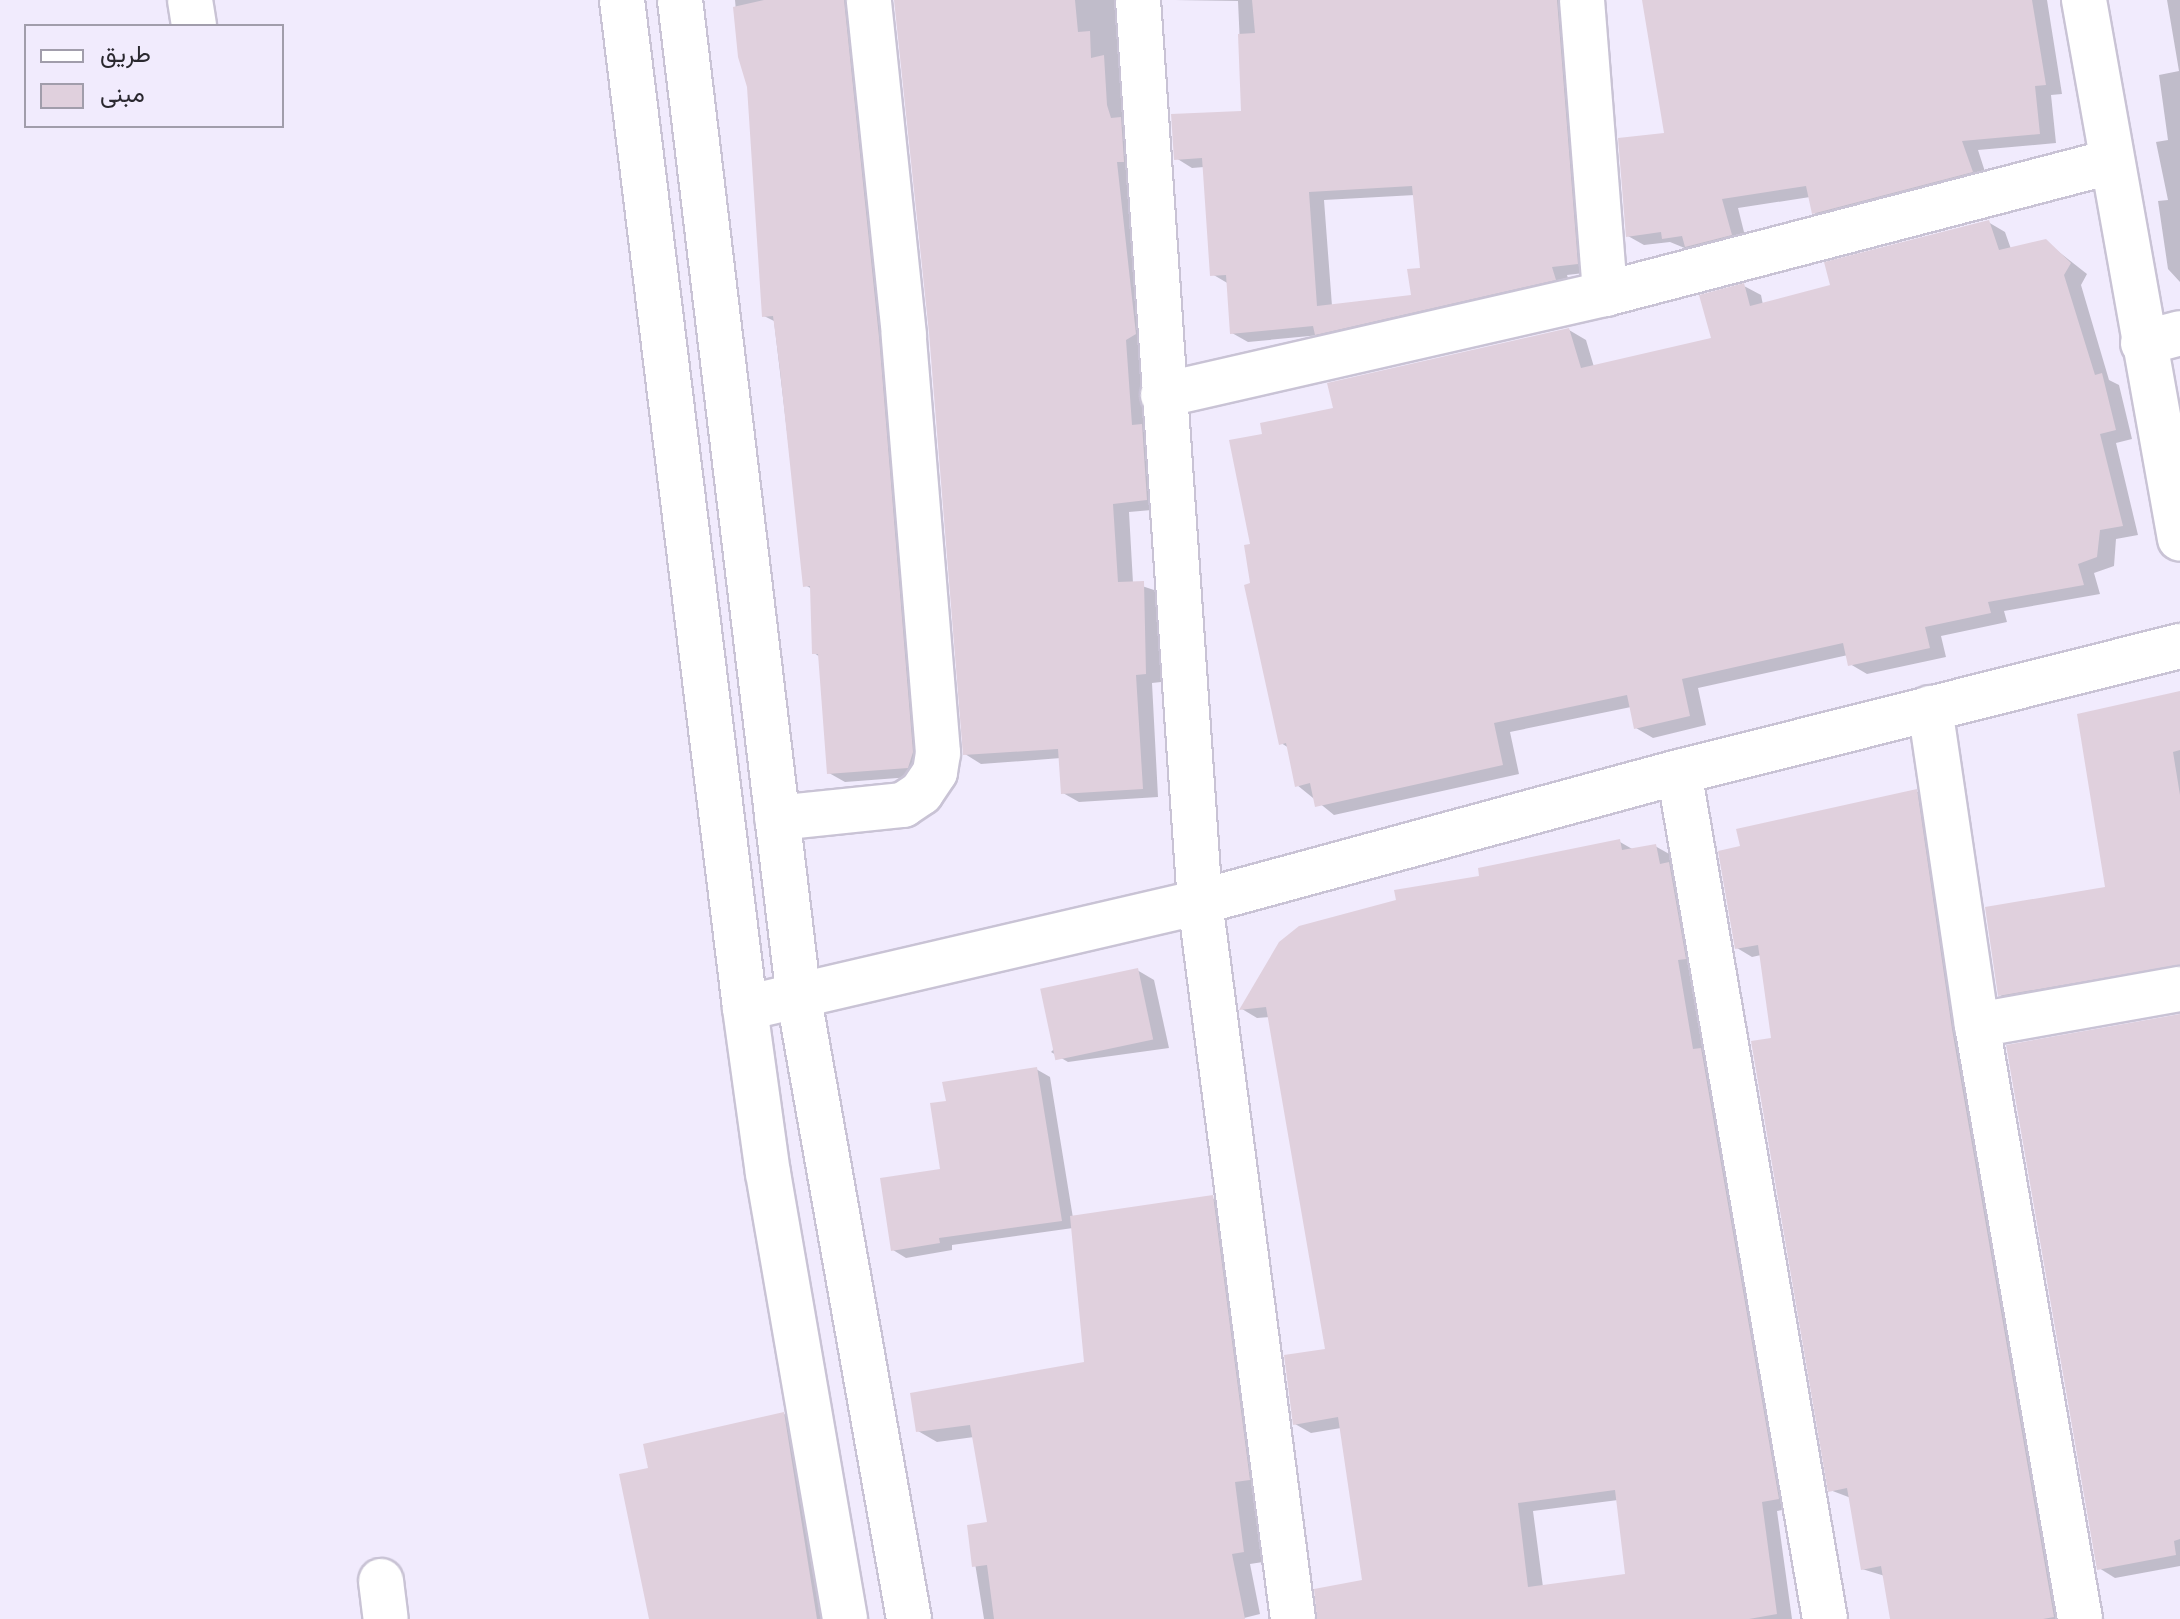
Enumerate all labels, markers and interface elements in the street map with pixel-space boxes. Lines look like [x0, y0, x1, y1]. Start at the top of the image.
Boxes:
legend [24, 24, 284, 128]
text: طريق [100, 40, 151, 67]
text: مبنى [100, 80, 145, 107]

